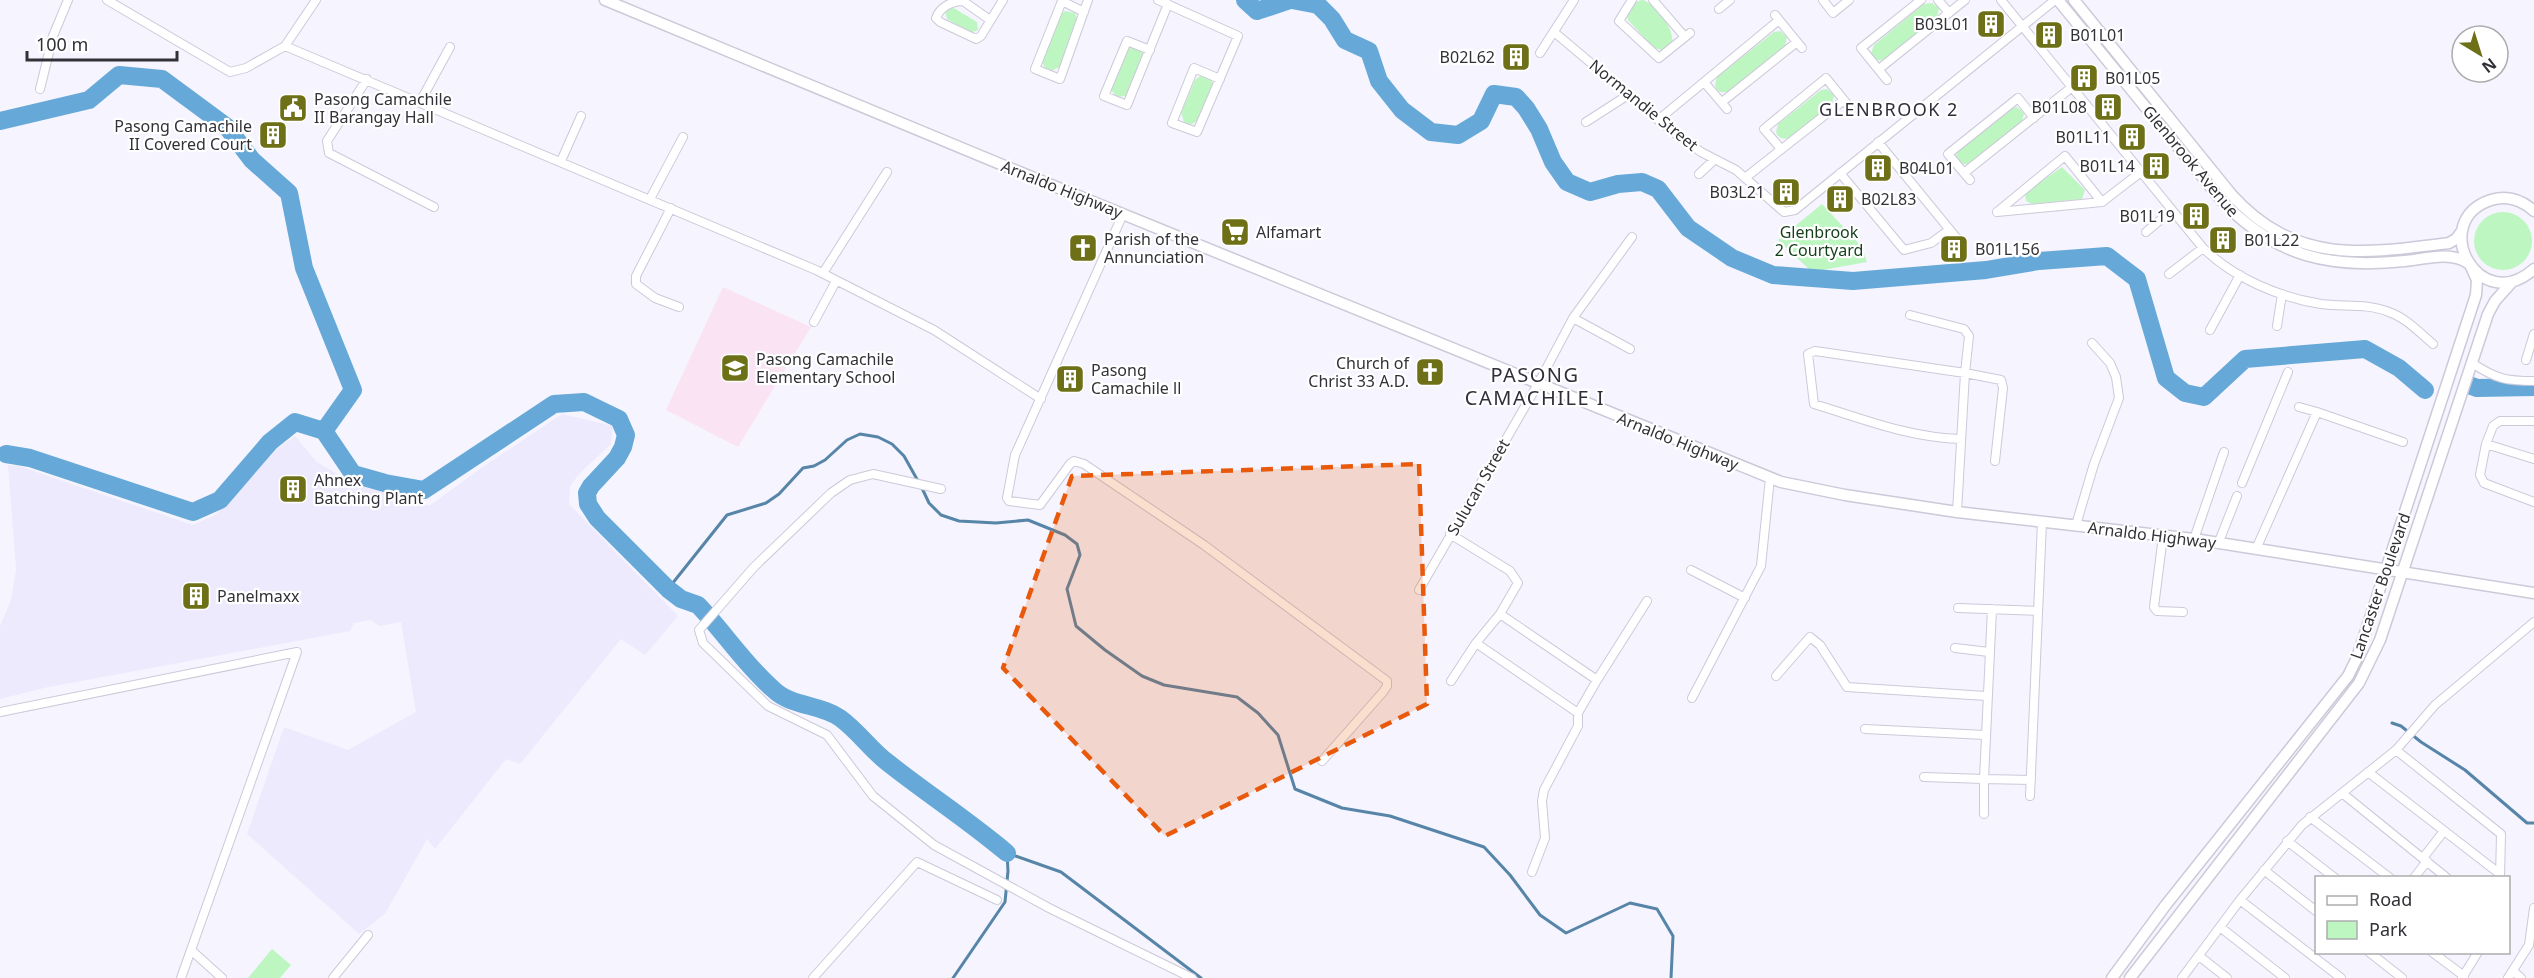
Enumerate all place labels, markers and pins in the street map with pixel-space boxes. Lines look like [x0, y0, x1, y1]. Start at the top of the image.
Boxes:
building icon: B03L01 [1975, 8, 2007, 40]
place label: B03L01 [1915, 13, 1970, 35]
building icon: B01L01 [2033, 19, 2065, 51]
place label: B01L01 [2070, 24, 2125, 46]
building icon: B02L62 [1500, 41, 1532, 73]
place label: B02L62 [1440, 46, 1495, 68]
building icon: B01L05 [2068, 62, 2100, 94]
place label: B01L05 [2105, 67, 2160, 89]
place label: Pasong Camachile II Barangay Hall [314, 88, 452, 128]
building icon: B01L08 [2092, 91, 2124, 123]
public building icon: Pasong Camachile II Barangay Hall [277, 92, 309, 124]
place label: B01L08 [2032, 96, 2087, 118]
place label: Pasong Camachile II Covered Court [114, 115, 252, 155]
building icon: Pasong Camachile II Covered Court [257, 119, 289, 151]
building icon: B01L11 [2116, 121, 2148, 153]
place label: B01L11 [2056, 126, 2111, 148]
building icon: B01L14 [2140, 150, 2172, 182]
building icon: B04L01 [1862, 152, 1894, 184]
place label: B01L14 [2080, 155, 2135, 177]
place label: B04L01 [1899, 157, 1954, 179]
building icon: B03L21 [1770, 176, 1802, 208]
place label: B03L21 [1710, 181, 1765, 203]
building icon: B02L83 [1824, 183, 1856, 215]
place label: B02L83 [1861, 188, 1916, 210]
building icon: B01L19 [2180, 200, 2212, 232]
place label: B01L19 [2120, 205, 2175, 227]
supermarket icon: Alfamart [1219, 216, 1251, 248]
place label: Alfamart [1256, 221, 1321, 243]
building icon: B01L22 [2207, 224, 2239, 256]
place label: Parish of the Annunciation [1104, 228, 1204, 268]
place label: B01L22 [2244, 229, 2299, 251]
church icon: Parish of the Annunciation [1067, 232, 1099, 264]
building icon: B01L156 [1938, 233, 1970, 265]
place label: B01L156 [1975, 238, 2040, 260]
place label: Pasong Camachile Elementary School [756, 348, 895, 388]
school or university icon: Pasong Camachile Elementary School [719, 352, 751, 384]
place label: Church of Christ 33 A.D. [1308, 352, 1410, 392]
church icon: Church of Christ 33 A.D. [1414, 356, 1446, 388]
place label: Pasong Camachile ll [1091, 359, 1181, 399]
building icon: Pasong Camachile ll [1054, 363, 1086, 395]
place label: Ahnex Batching Plant [314, 469, 423, 509]
building icon: Ahnex Batching Plant [277, 473, 309, 505]
building icon: Panelmaxx [180, 580, 212, 612]
place label: Panelmaxx [217, 585, 300, 607]

